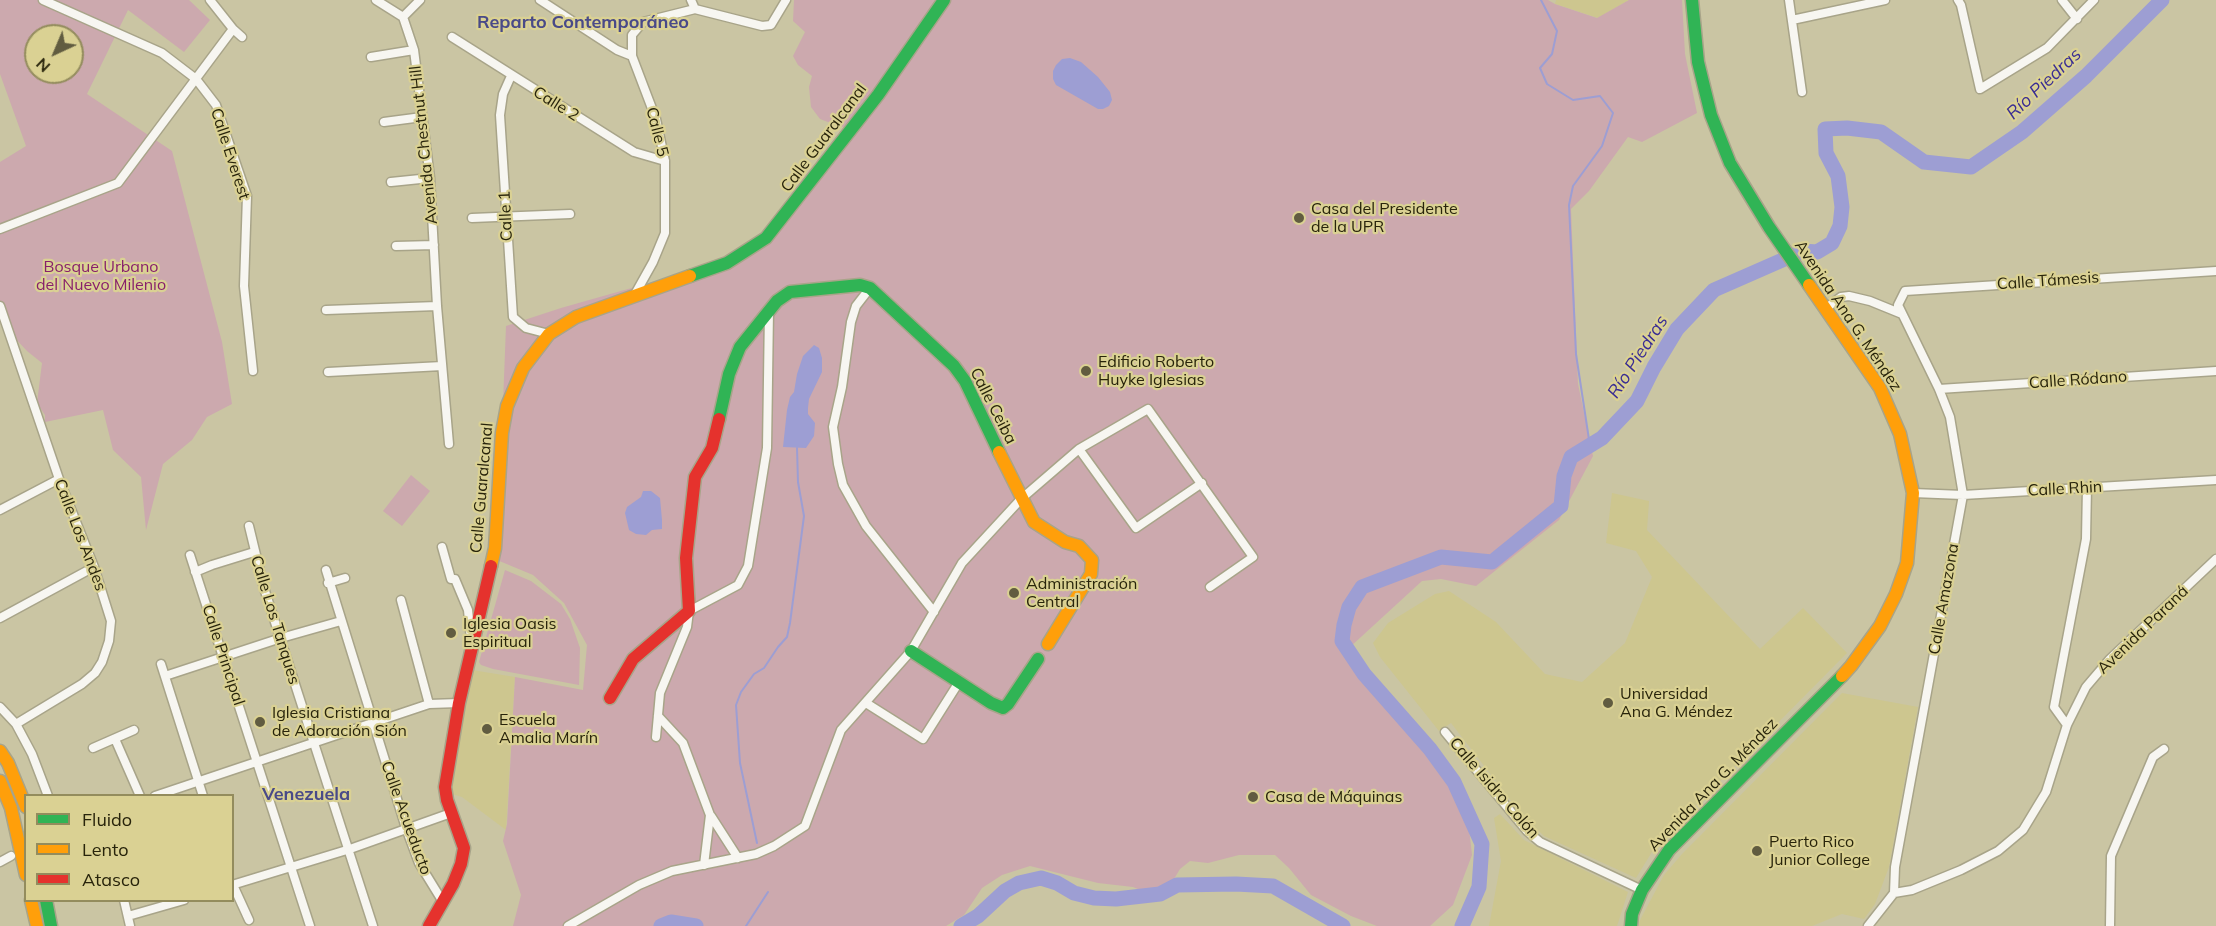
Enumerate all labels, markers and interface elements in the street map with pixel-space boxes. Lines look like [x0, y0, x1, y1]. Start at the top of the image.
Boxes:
district label: Reparto Contemporáneo [477, 12, 689, 34]
north arrow [24, 24, 84, 84]
water label: Río Piedras [2002, 44, 2086, 124]
text: N [32, 54, 54, 77]
street label: Avenida Chestnut Hill [406, 65, 442, 225]
street label: Calle Guaralcanal [777, 80, 871, 196]
street label: Calle 2 [530, 83, 582, 125]
street label: Calle 5 [642, 105, 672, 159]
street label: Calle Everest [206, 106, 254, 202]
street label: Calle 1 [495, 190, 517, 242]
place label: Casa del Presidente de la UPR [1311, 199, 1458, 237]
marker: Casa del Presidente de la UPR [1292, 211, 1306, 225]
street label: Avenida Ana G. Méndez [1790, 237, 1906, 395]
park label: Bosque Urbano del Nuevo Milenio [36, 257, 166, 295]
street label: Calle Támesis [1996, 268, 2100, 294]
water label: Río Piedras [1603, 311, 1673, 403]
place label: Edificio Roberto Huyke Iglesias [1098, 352, 1214, 390]
marker: Edificio Roberto Huyke Iglesias [1079, 364, 1093, 378]
street label: Calle Ceiba [966, 365, 1020, 447]
street label: Calle Ródano [2028, 367, 2128, 393]
street label: Calle Guaralcanal [467, 422, 497, 554]
street label: Calle Los Andes [50, 476, 110, 594]
street label: Calle Rhin [2027, 477, 2103, 501]
street label: Calle Amazona [1925, 542, 1963, 656]
street label: Calle Los Tanques [246, 553, 304, 687]
place label: Administración Central [1026, 574, 1137, 612]
street label: Avenida Paraná [2094, 582, 2192, 678]
marker: Administración Central [1007, 586, 1021, 600]
street label: Calle Principal [198, 602, 248, 708]
place label: Iglesia Oasis Espiritual [463, 614, 556, 652]
marker: Iglesia Oasis Espiritual [444, 626, 458, 640]
place label: Universidad Ana G. Méndez [1620, 684, 1733, 722]
marker: Universidad Ana G. Méndez [1601, 696, 1615, 710]
place label: Iglesia Cristiana de Adoración Sión [272, 703, 407, 741]
place label: Escuela Amalia Marín [499, 710, 598, 748]
street label: Avenida Ana G. Méndez [1644, 714, 1782, 856]
marker: Iglesia Cristiana de Adoración Sión [253, 715, 267, 729]
marker: Escuela Amalia Marín [480, 722, 494, 736]
street label: Calle Isidro Colón [1445, 734, 1543, 842]
street label: Calle Acueducto [377, 758, 435, 878]
district label: Venezuela [262, 784, 350, 806]
place label: Casa de Máquinas [1265, 787, 1402, 807]
marker: Casa de Máquinas [1246, 790, 1260, 804]
legend [24, 794, 234, 902]
text: Fluido [82, 808, 132, 831]
place label: Puerto Rico Junior College [1769, 832, 1870, 870]
text: Lento [82, 838, 129, 861]
marker: Puerto Rico Junior College [1750, 844, 1764, 858]
text: Atasco [82, 868, 140, 891]

